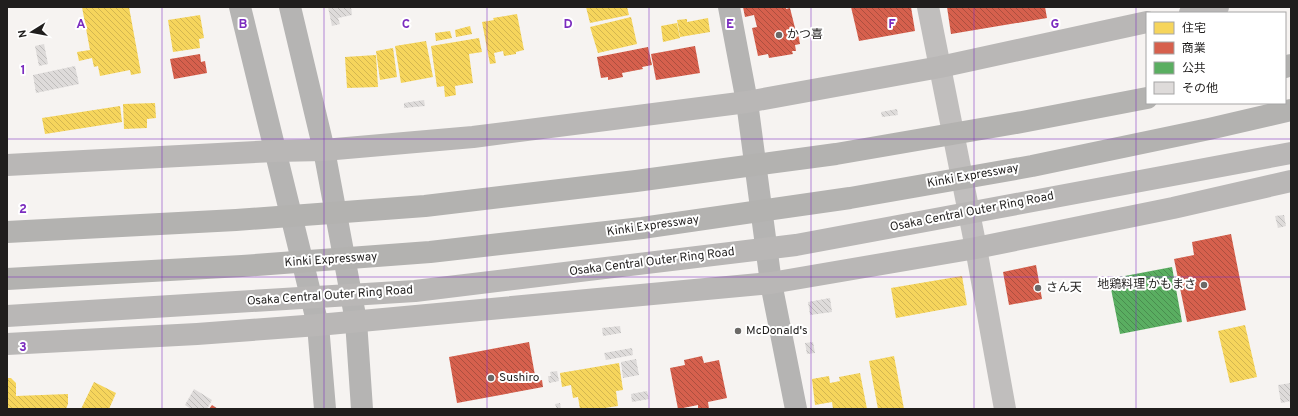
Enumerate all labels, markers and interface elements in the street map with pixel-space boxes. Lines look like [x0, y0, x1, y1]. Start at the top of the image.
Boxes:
north arrow [12, 12, 52, 52]
legend [1146, 12, 1286, 104]
text: A [76, 17, 86, 33]
text: B [239, 17, 248, 33]
text: C [402, 17, 410, 33]
text: D [563, 17, 573, 33]
text: E [726, 17, 734, 33]
text: F [888, 17, 896, 33]
text: G [1051, 17, 1060, 33]
text: 住宅 [1182, 21, 1206, 37]
place label: かつ喜 [787, 27, 823, 43]
text: N [16, 29, 31, 39]
marker: かつ喜 [774, 30, 784, 40]
text: 商業 [1182, 41, 1206, 57]
text: 公共 [1182, 61, 1206, 77]
text: 1 [20, 63, 26, 79]
text: その他 [1182, 81, 1218, 97]
street label: Kinki Expressway [926, 160, 1020, 192]
street label: Osaka Central Outer Ring Road [889, 188, 1055, 236]
text: 2 [19, 202, 27, 218]
street label: Kinki Expressway [606, 212, 700, 240]
street label: Osaka Central Outer Ring Road [568, 244, 736, 280]
street label: Kinki Expressway [284, 249, 378, 271]
place label: 地鶏料理 かもまさ [1097, 277, 1196, 293]
place label: さん天 [1046, 280, 1082, 296]
marker: 地鶏料理 かもまさ [1199, 280, 1209, 290]
street label: Osaka Central Outer Ring Road [246, 282, 414, 310]
marker: さん天 [1033, 283, 1043, 293]
place label: McDonald's [746, 323, 808, 339]
marker: McDonald's [733, 326, 743, 336]
text: 3 [19, 340, 27, 356]
place label: Sushiro [499, 370, 540, 386]
marker: Sushiro [486, 373, 496, 383]

